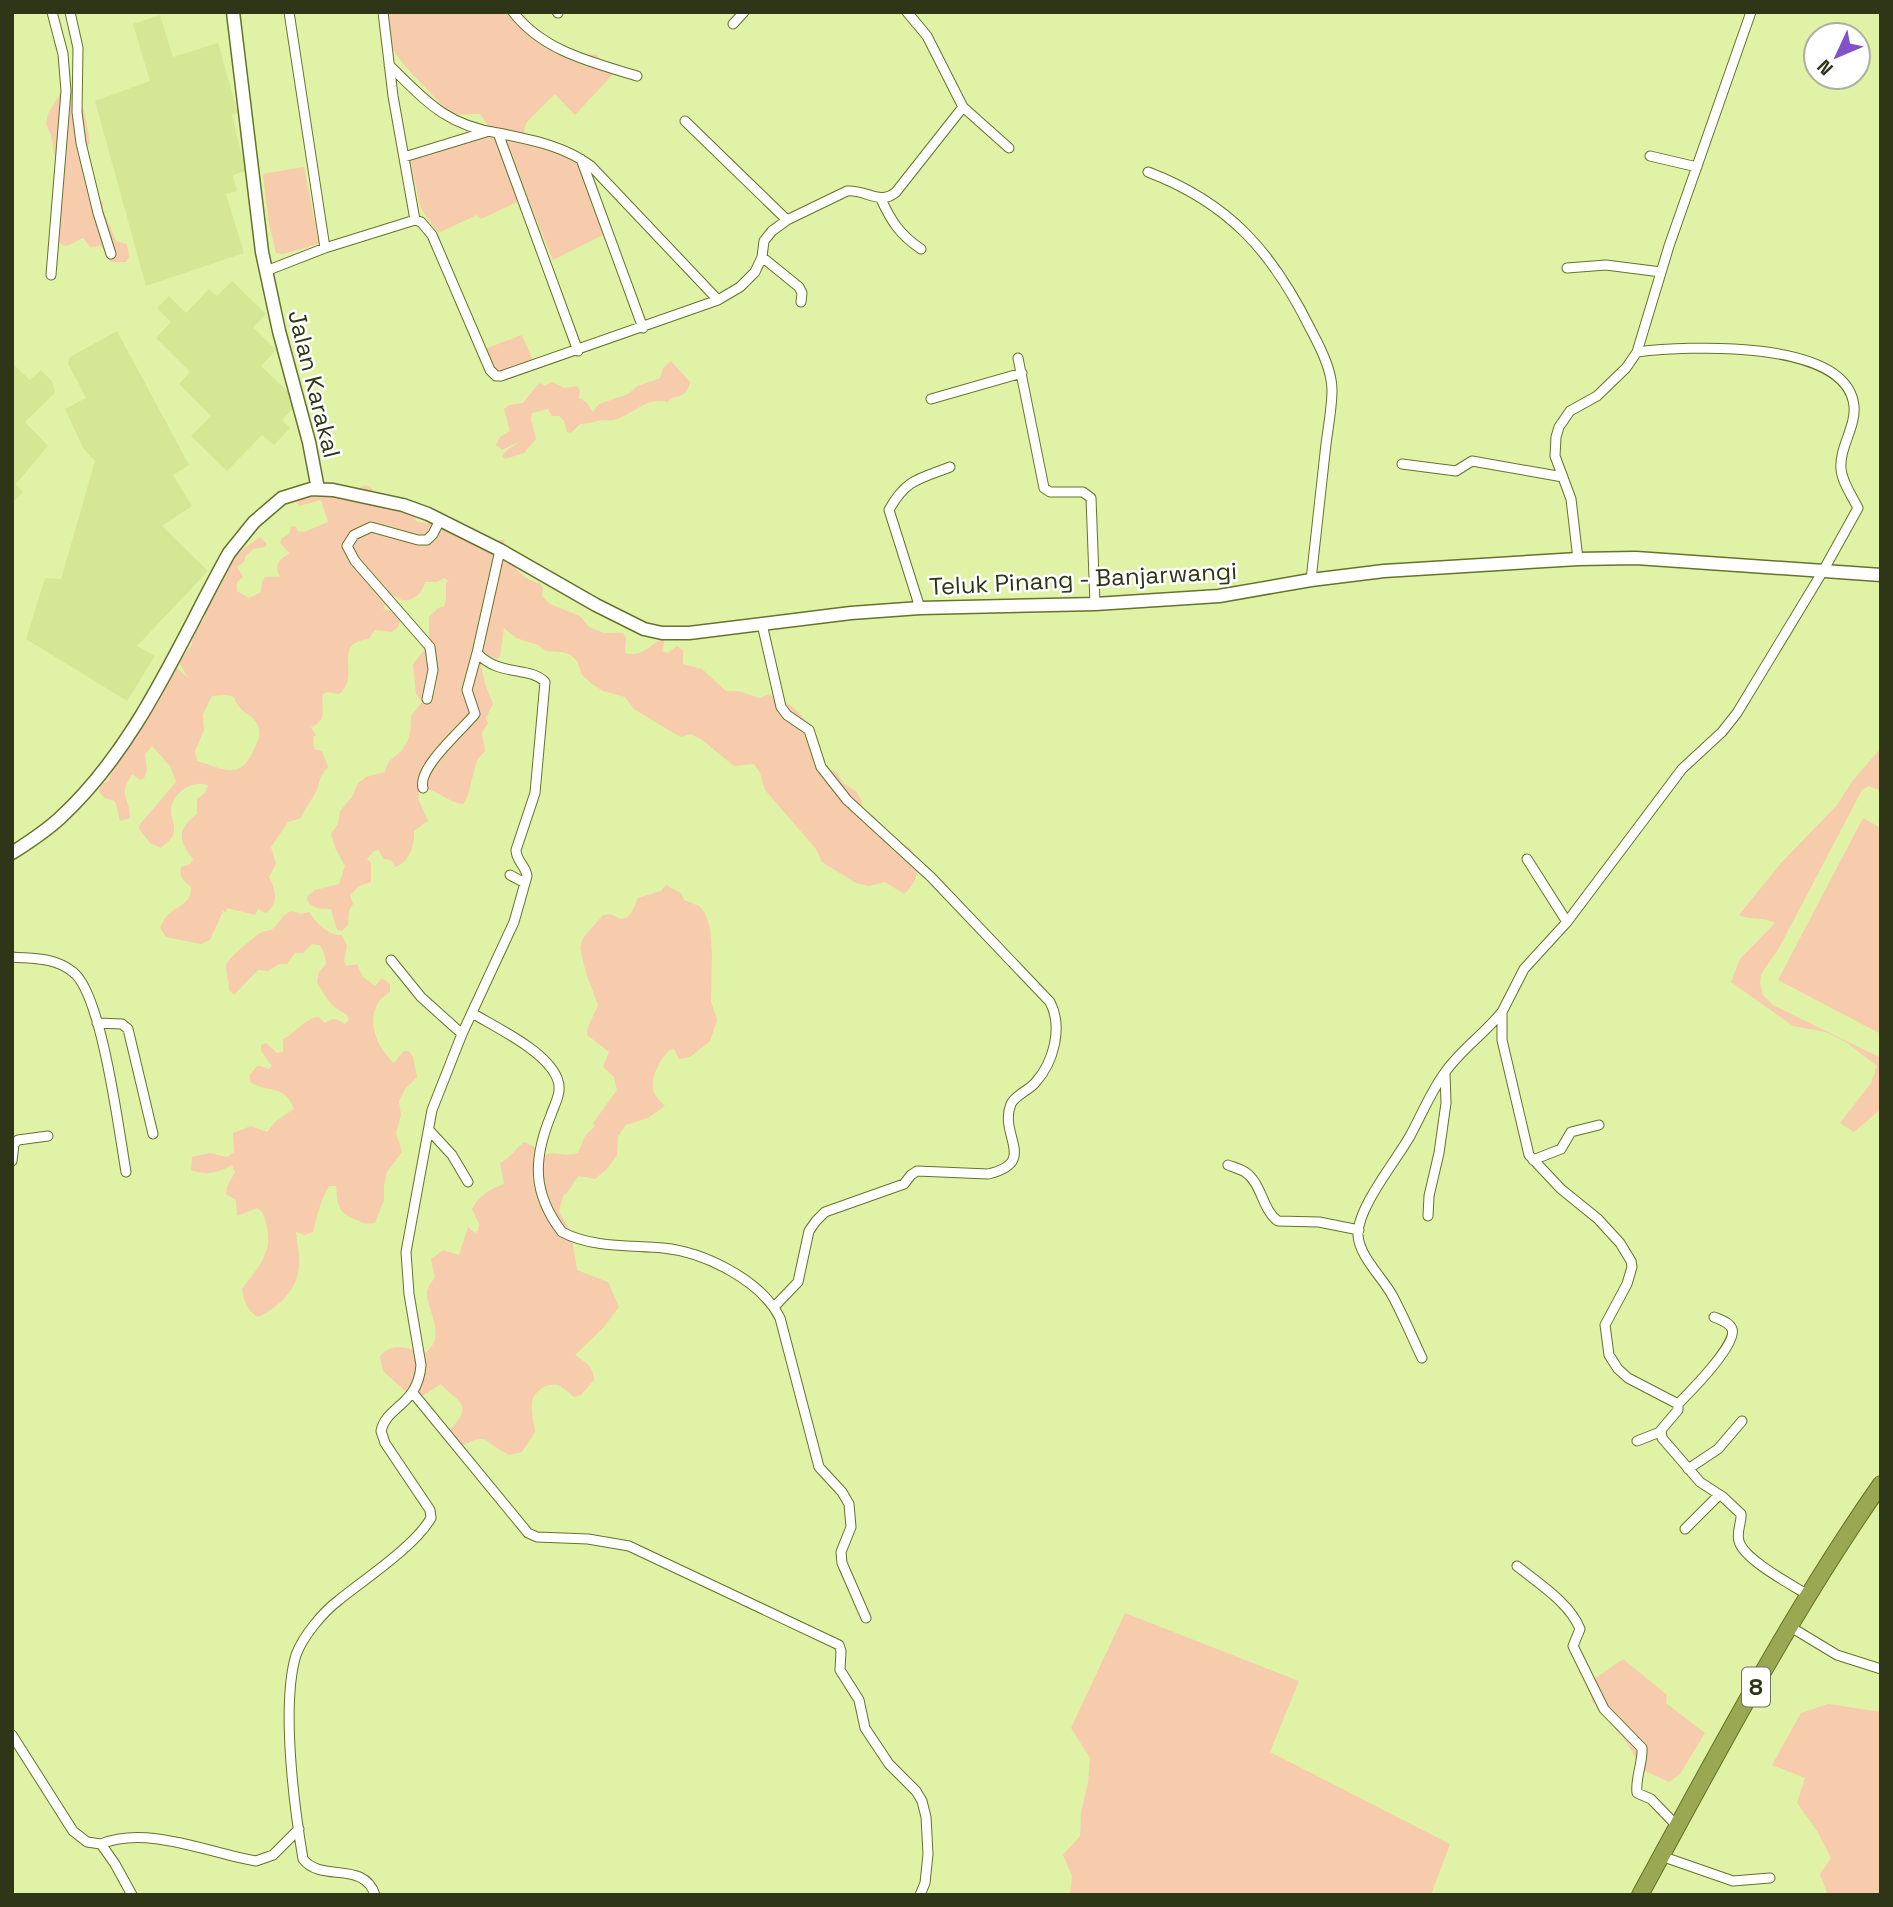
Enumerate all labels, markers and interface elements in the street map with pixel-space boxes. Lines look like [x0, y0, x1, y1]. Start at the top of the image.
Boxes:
north arrow [1802, 21, 1872, 91]
text: N [1812, 54, 1839, 81]
street label: Jalan Karakal [281, 307, 348, 461]
street label: Teluk Pinang - Banjarwangi [928, 555, 1238, 602]
road number: 8 [1742, 1668, 1770, 1706]

